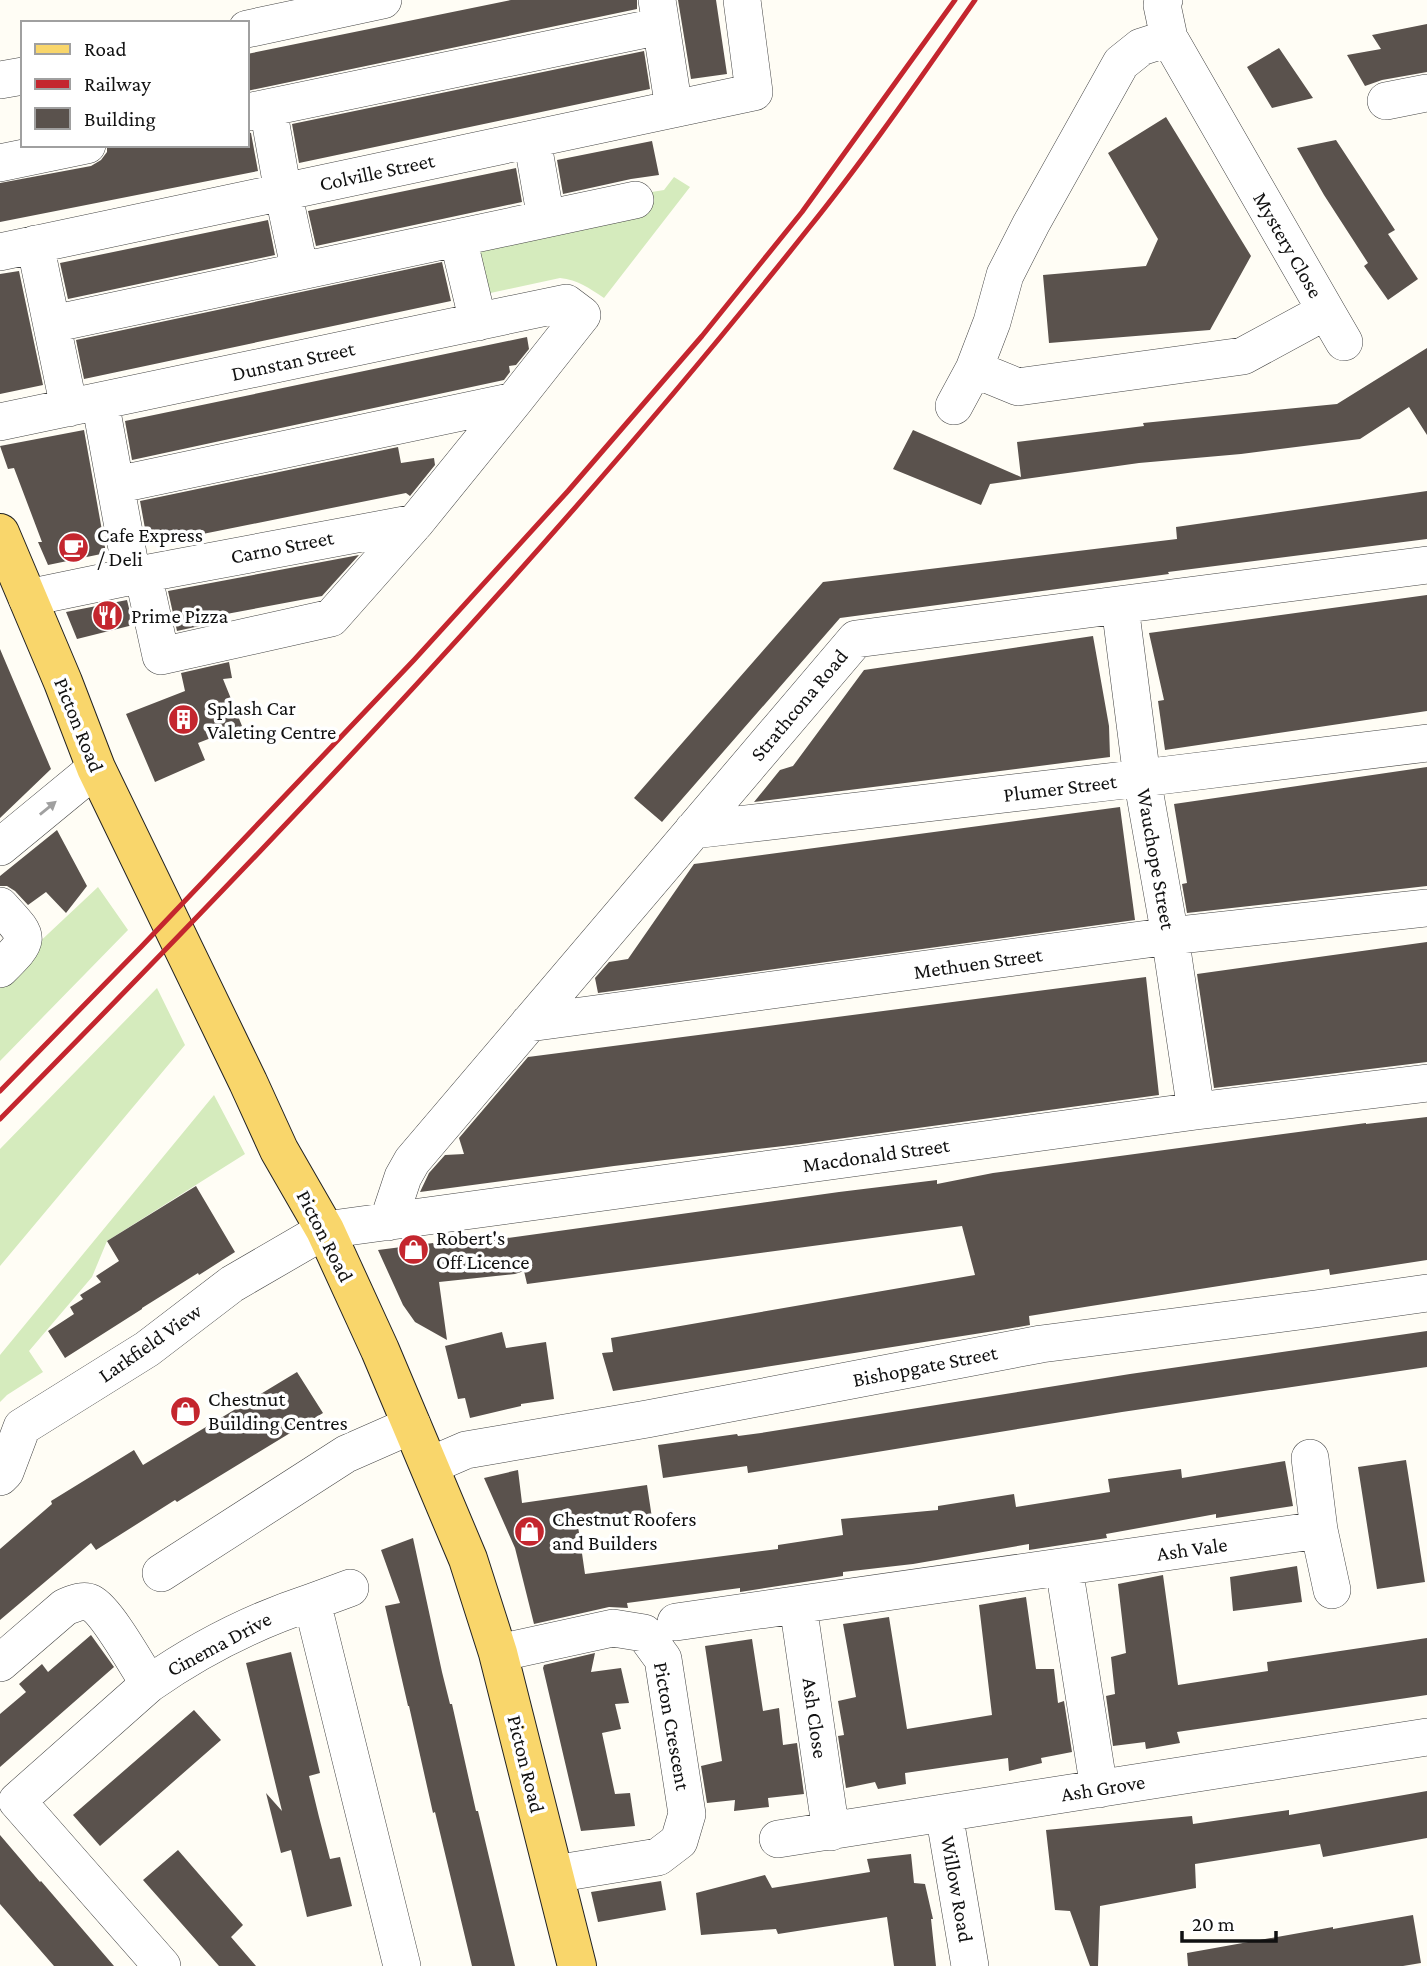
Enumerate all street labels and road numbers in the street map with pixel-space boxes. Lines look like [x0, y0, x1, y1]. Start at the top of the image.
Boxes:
street label: Colville Street [317, 148, 438, 196]
street label: Mystery Close [1248, 188, 1328, 302]
street label: Dunstan Street [229, 336, 358, 386]
street label: Carno Street [229, 525, 337, 569]
street label: Strathcona Road [745, 644, 853, 766]
street label: Picton Road [49, 674, 109, 776]
street label: Plumer Street [1002, 769, 1119, 807]
street label: Wauchope Street [1132, 787, 1180, 932]
street label: Methuen Street [912, 942, 1045, 984]
street label: Macdonald Street [801, 1133, 952, 1177]
street label: Picton Road [292, 1186, 358, 1286]
street label: Larkfield View [94, 1298, 207, 1387]
street label: Bishopgate Street [851, 1340, 1000, 1392]
street label: Ash Vale [1155, 1532, 1229, 1566]
street label: Cinema Drive [163, 1607, 275, 1681]
street label: Picton Crescent [649, 1660, 695, 1793]
street label: Ash Close [797, 1676, 833, 1760]
street label: Picton Road [502, 1713, 550, 1815]
street label: Ash Grove [1059, 1770, 1147, 1806]
street label: Willow Road [936, 1834, 978, 1944]

